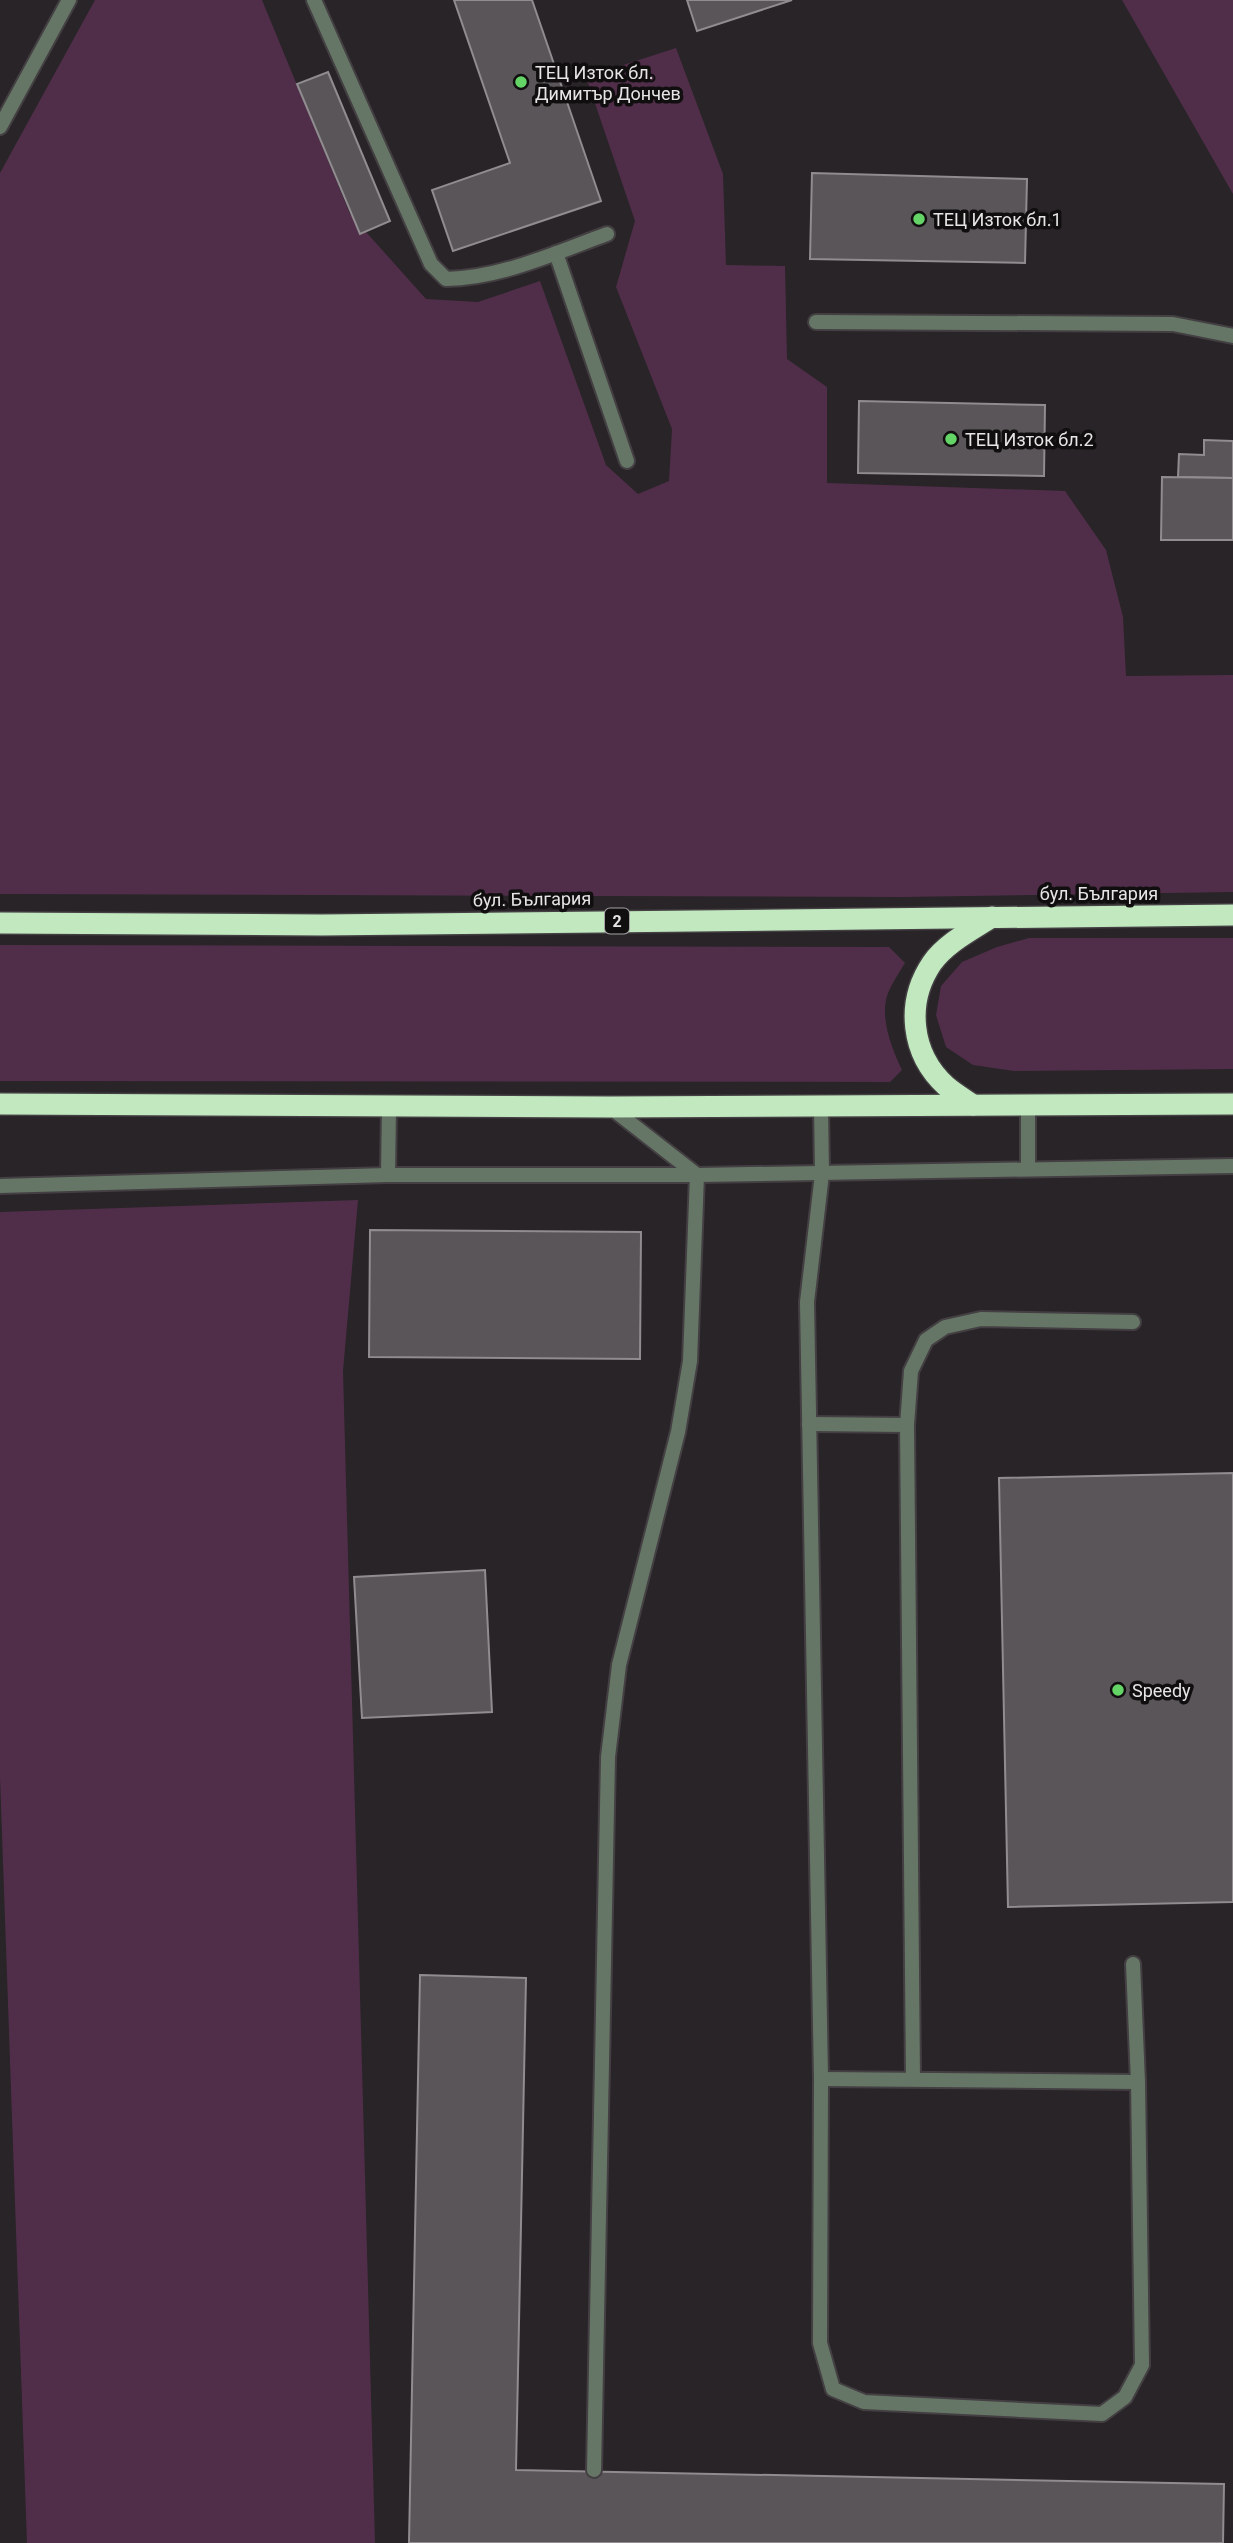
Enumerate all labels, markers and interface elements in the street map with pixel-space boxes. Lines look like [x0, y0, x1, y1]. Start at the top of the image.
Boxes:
place label: ТЕЦ Изток бл. Димитър Дончев [535, 62, 681, 104]
marker: ТЕЦ Изток бл. Димитър Дончев [513, 74, 529, 90]
place label: ТЕЦ Изток бл.1 [933, 209, 1062, 230]
marker: ТЕЦ Изток бл.1 [911, 211, 927, 227]
place label: ТЕЦ Изток бл.2 [965, 429, 1094, 450]
marker: ТЕЦ Изток бл.2 [943, 431, 959, 447]
street label: бул. България [1040, 883, 1158, 904]
street label: бул. България [473, 887, 591, 911]
road number: 2 [605, 909, 629, 934]
place label: Speedy [1132, 1680, 1191, 1701]
marker: Speedy [1110, 1682, 1126, 1698]

